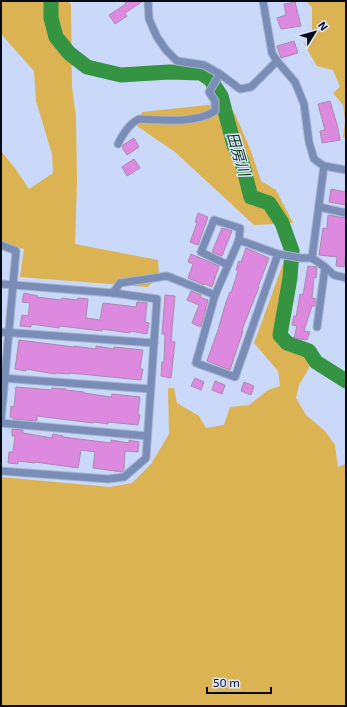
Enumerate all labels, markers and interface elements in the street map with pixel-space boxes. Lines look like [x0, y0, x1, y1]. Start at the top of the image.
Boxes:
north arrow [295, 12, 335, 52]
text: N [316, 19, 331, 33]
water label: 田房川 [224, 130, 255, 180]
scale bar [207, 669, 271, 695]
text: 50 m [213, 675, 240, 689]

